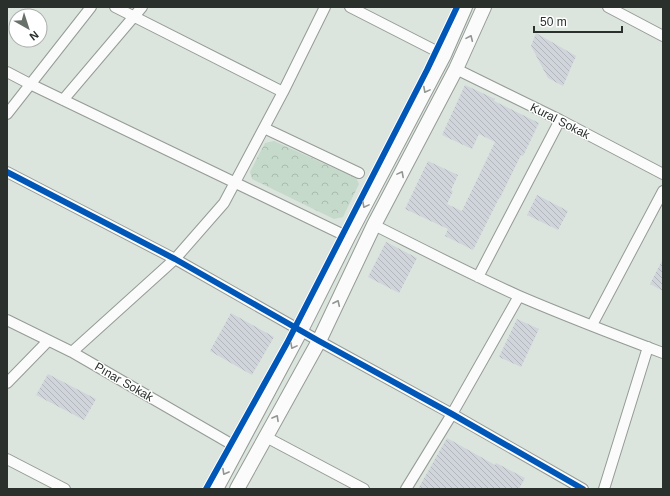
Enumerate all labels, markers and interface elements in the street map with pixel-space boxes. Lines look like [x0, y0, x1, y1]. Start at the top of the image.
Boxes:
north arrow [8, 8, 48, 48]
scale bar [534, 8, 622, 34]
text: 50 m [540, 15, 567, 29]
text: N [27, 29, 41, 43]
one-way arrow [465, 35, 473, 43]
one-way arrow [423, 86, 430, 93]
street label: Kural Sokak [528, 100, 593, 142]
one-way arrow [396, 171, 404, 178]
one-way arrow [363, 201, 370, 208]
one-way arrow [332, 300, 340, 307]
one-way arrow [291, 341, 298, 349]
street label: Pınar Sokak [92, 360, 157, 405]
one-way arrow [271, 415, 279, 422]
one-way arrow [222, 468, 229, 475]

